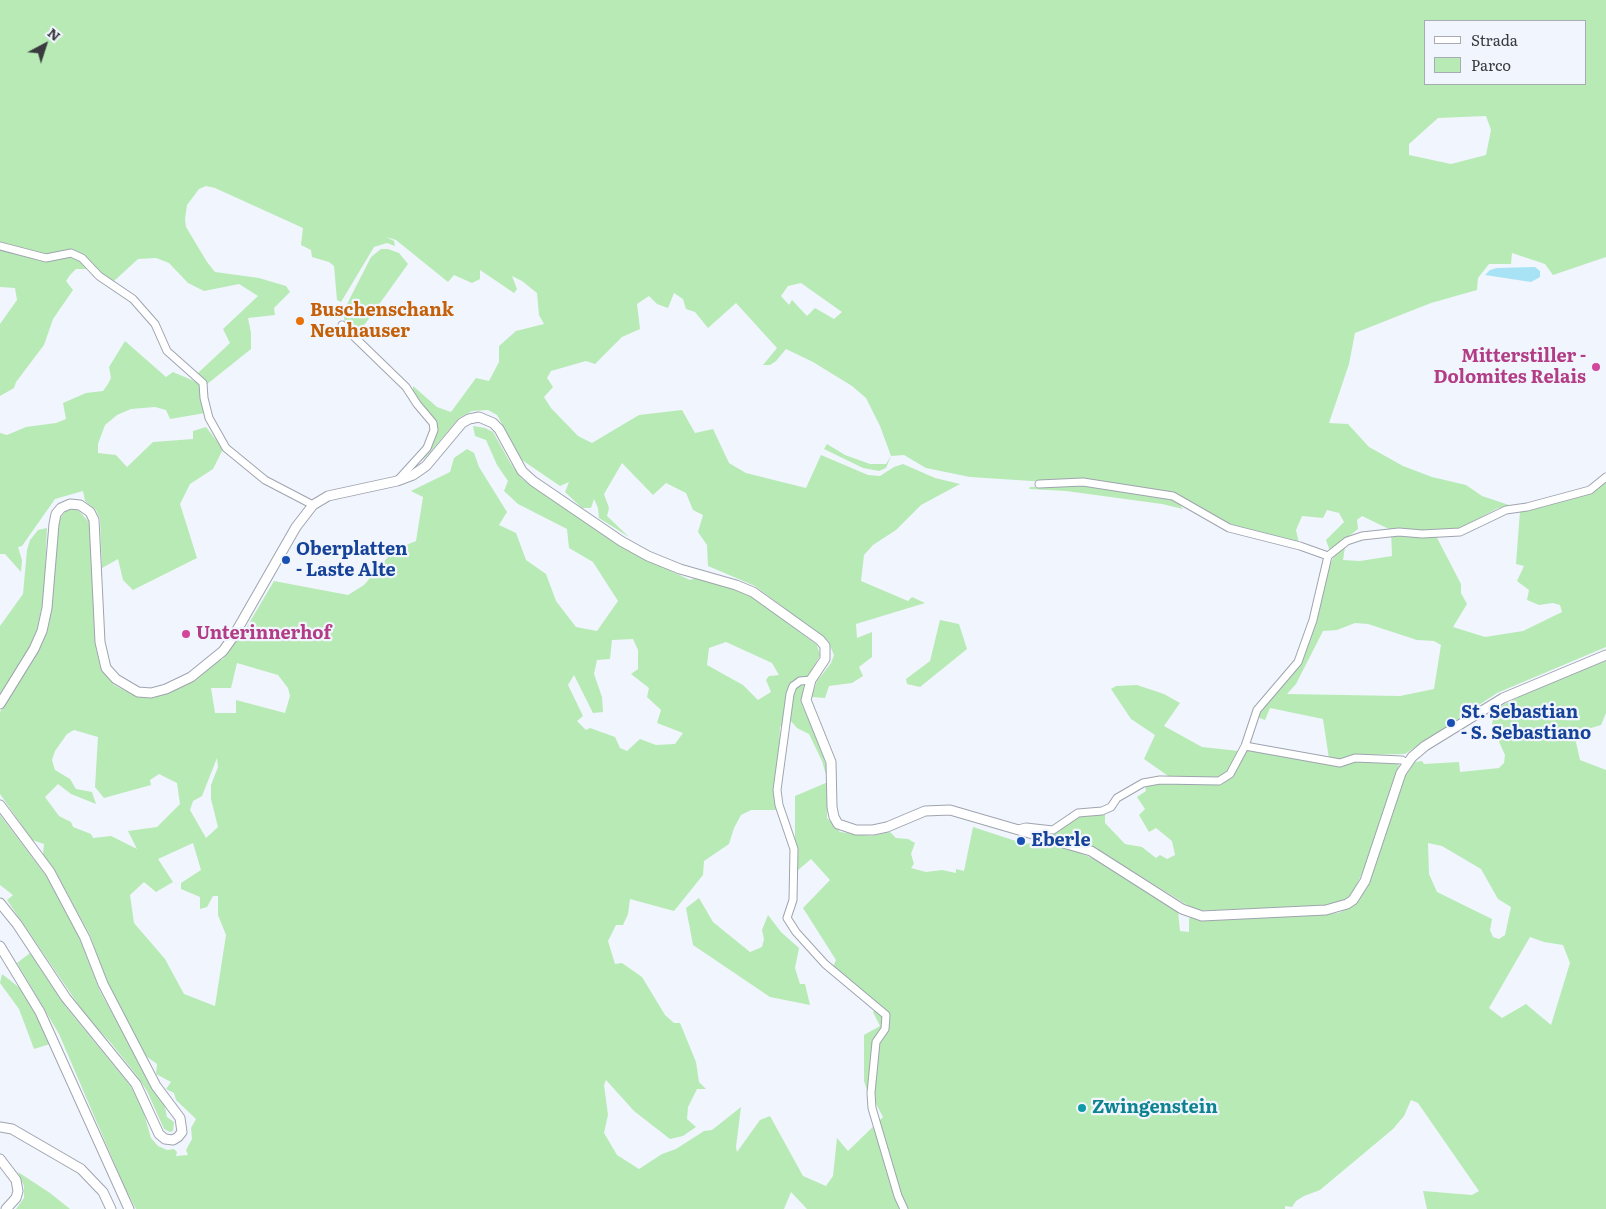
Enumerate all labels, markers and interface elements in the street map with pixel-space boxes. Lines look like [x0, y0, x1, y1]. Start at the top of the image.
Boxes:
north arrow [20, 20, 70, 70]
legend [1424, 20, 1586, 85]
text: N [44, 22, 66, 45]
text: Strada [1471, 28, 1518, 51]
text: Parco [1471, 53, 1511, 76]
place label: Buschenschank Neuhauser [310, 300, 454, 342]
marker: Buschenschank Neuhauser [294, 315, 306, 327]
place label: Mitterstiller - Dolomites Relais [1433, 346, 1586, 388]
marker: Mitterstiller - Dolomites Relais [1590, 361, 1602, 373]
place label: Oberplatten - Laste Alte [296, 539, 408, 582]
marker: Oberplatten - Laste Alte [280, 554, 292, 566]
place label: Unterinnerhof [196, 623, 331, 645]
marker: Unterinnerhof [180, 628, 192, 640]
place label: St. Sebastian - S. Sebastiano [1461, 702, 1591, 744]
marker: St. Sebastian - S. Sebastiano [1445, 717, 1457, 729]
place label: Eberle [1031, 830, 1091, 852]
marker: Eberle [1015, 835, 1027, 847]
place label: Zwingenstein [1092, 1097, 1218, 1119]
marker: Zwingenstein [1076, 1102, 1088, 1114]

